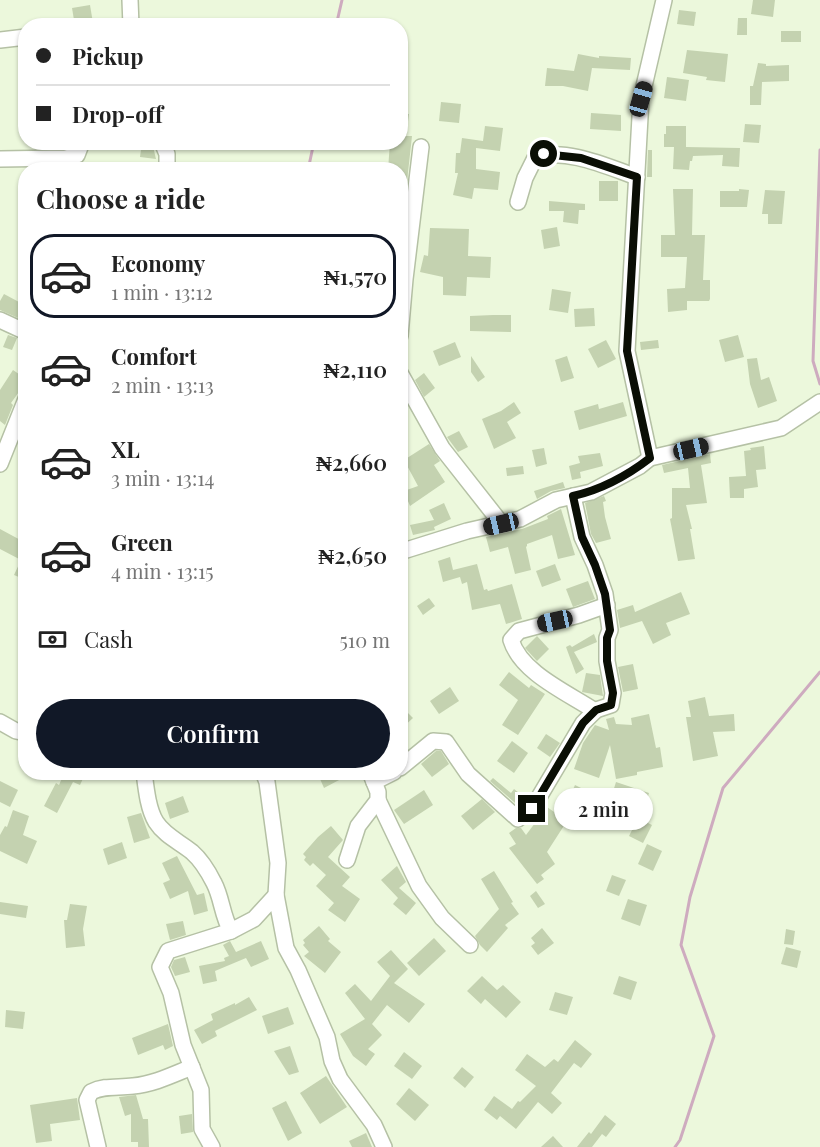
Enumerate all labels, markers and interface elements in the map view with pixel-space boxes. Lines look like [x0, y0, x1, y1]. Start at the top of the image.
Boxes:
text: Pickup [72, 41, 143, 71]
car [627, 79, 655, 119]
text: Drop-off [72, 99, 163, 129]
route start [530, 140, 557, 167]
text: Choose a ride [36, 180, 205, 216]
text: Economy [111, 248, 205, 278]
icon: car [39, 249, 93, 303]
text: ₦1,570 [324, 261, 387, 291]
text: 1 min · 13:12 [111, 278, 213, 305]
text: Comfort [111, 341, 197, 371]
icon: car [39, 342, 93, 396]
text: ₦2,110 [323, 354, 387, 384]
text: 2 min · 13:13 [111, 371, 214, 398]
text: XL [111, 434, 140, 464]
icon: car [39, 435, 93, 489]
car [671, 436, 711, 462]
text: ₦2,660 [316, 447, 387, 477]
text: 3 min · 13:14 [111, 464, 214, 491]
car [481, 511, 521, 537]
text: Green [111, 527, 173, 557]
icon: car [39, 528, 93, 582]
text: ₦2,650 [318, 540, 387, 570]
text: 4 min · 13:15 [111, 557, 214, 584]
car [536, 608, 574, 634]
icon: cash [36, 623, 69, 656]
text: Cash [84, 624, 133, 654]
text: 510 m [340, 626, 390, 653]
button: Confirm [36, 699, 390, 768]
callout: 2 min [553, 788, 652, 830]
route end [518, 795, 545, 822]
text: 2 min [578, 795, 629, 822]

